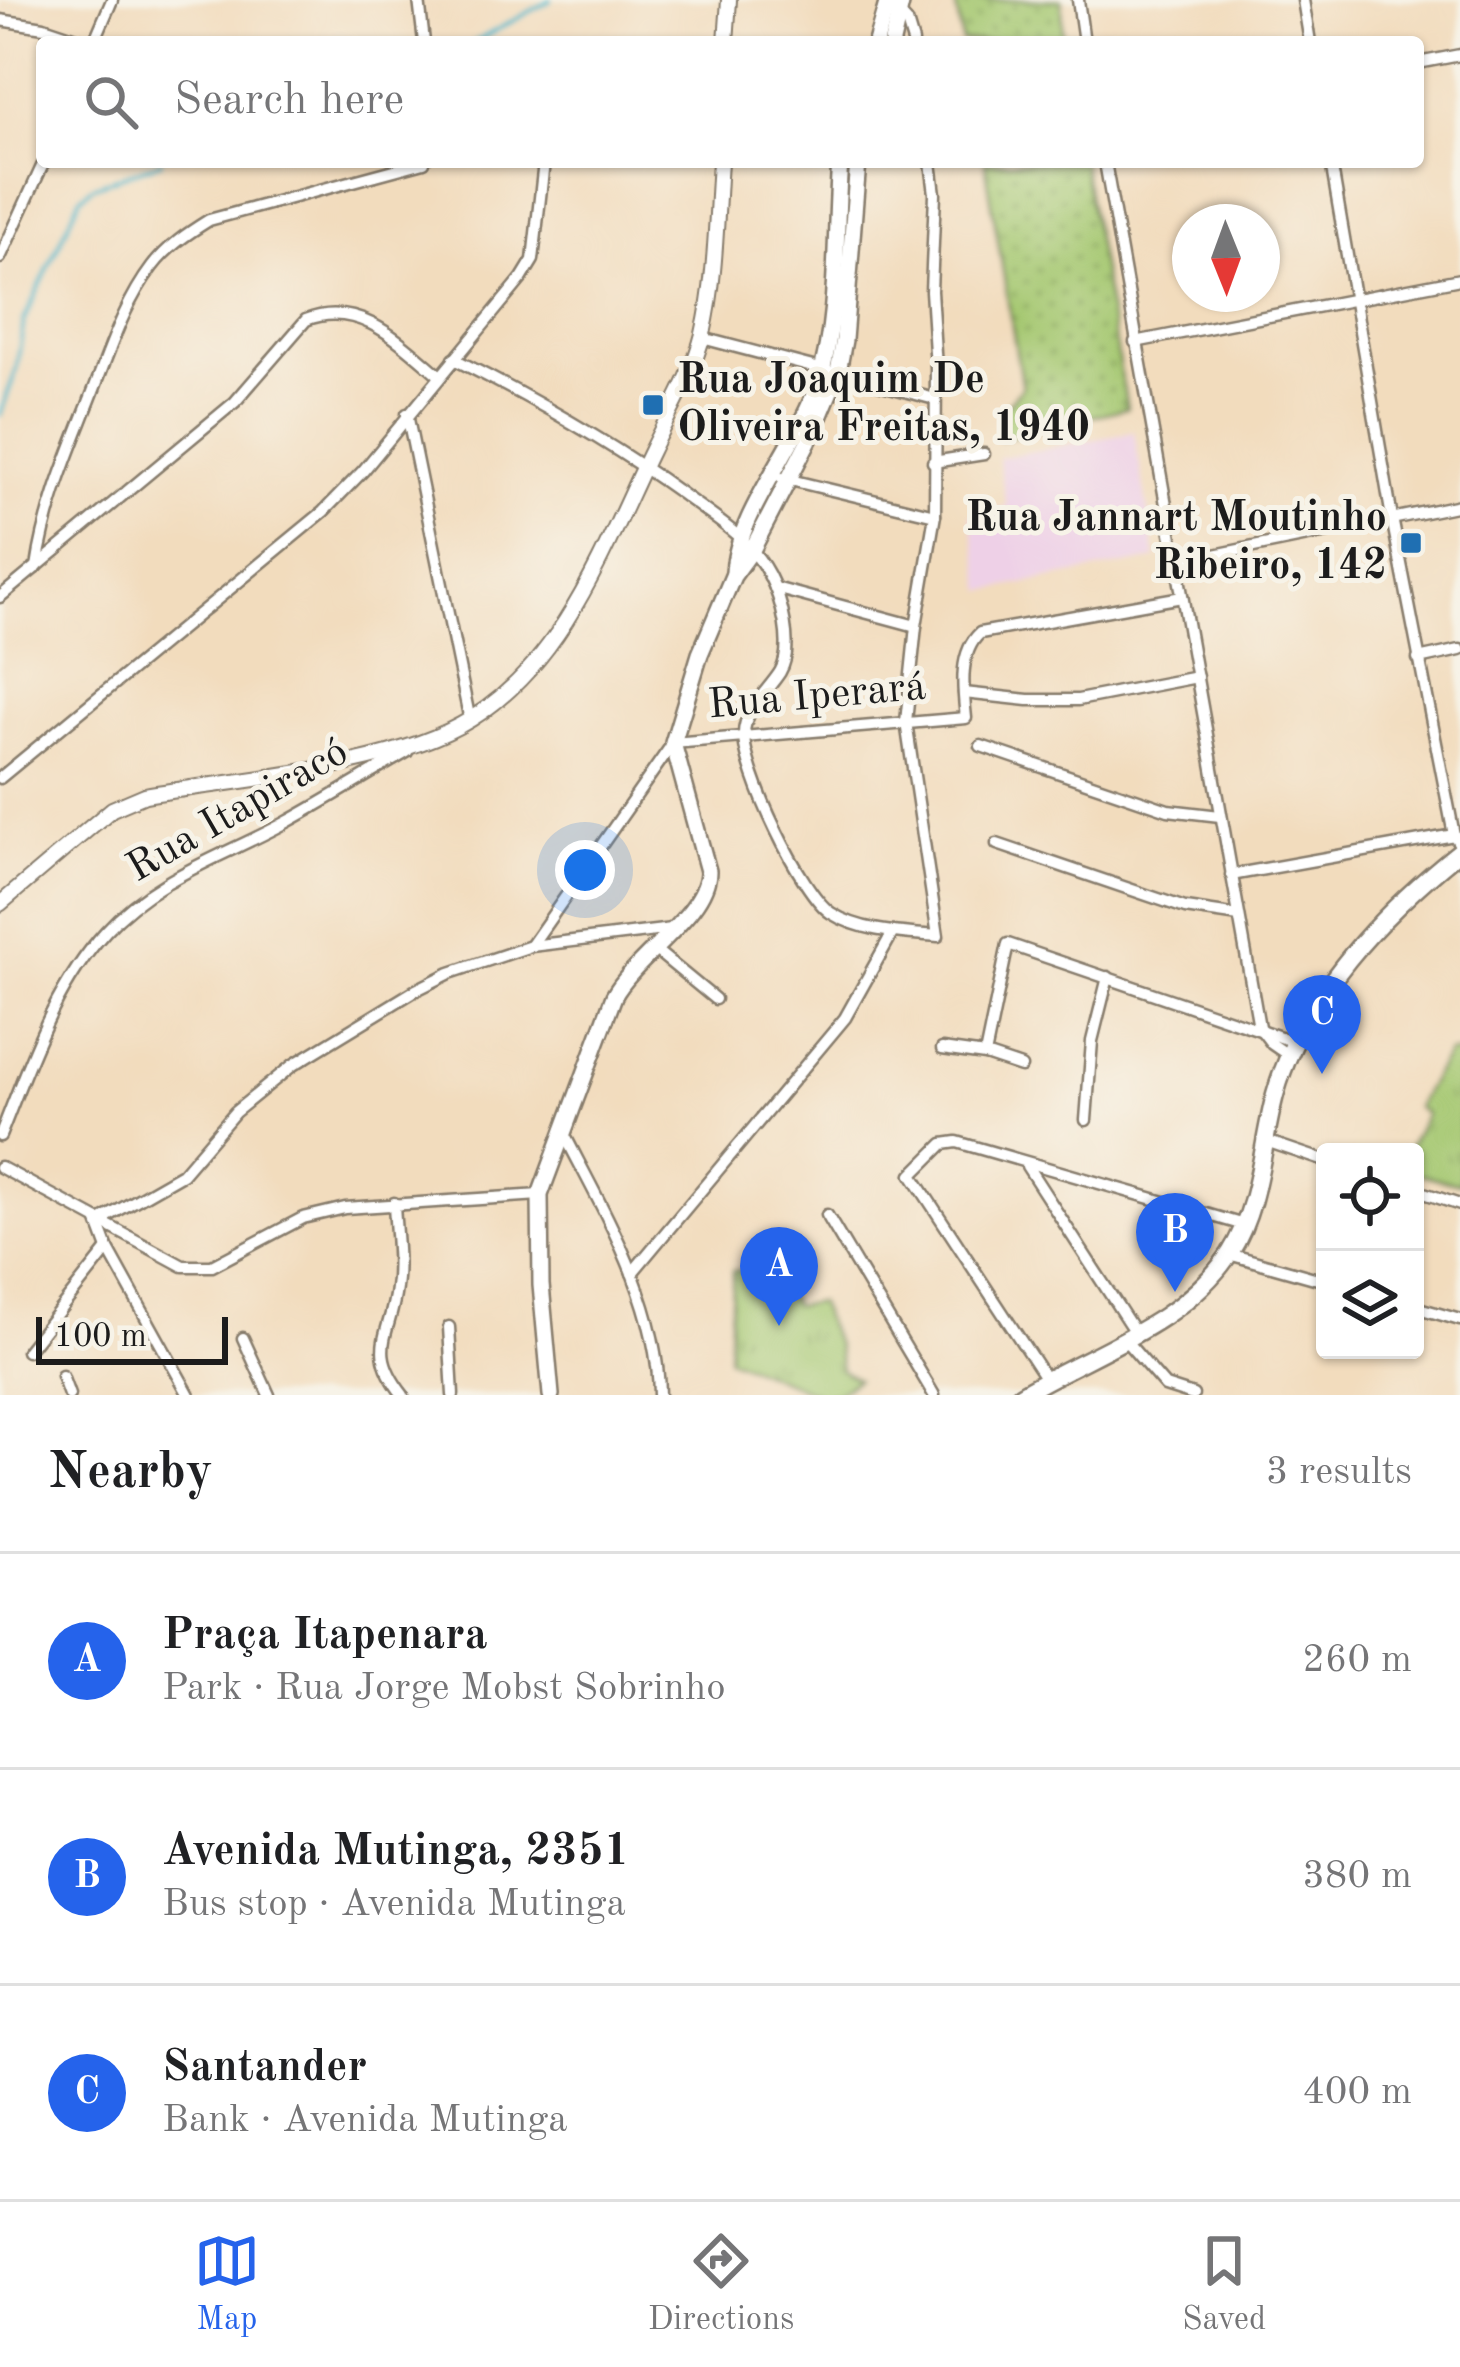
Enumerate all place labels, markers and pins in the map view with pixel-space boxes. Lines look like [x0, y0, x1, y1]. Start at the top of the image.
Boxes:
place label: Rua Joaquim De Oliveira Freitas, 1940 [677, 360, 1090, 450]
marker: Rua Joaquim De Oliveira Freitas, 1940 [640, 392, 666, 418]
place label: Rua Jannart Moutinho Ribeiro, 142 [965, 498, 1387, 588]
marker: Rua Jannart Moutinho Ribeiro, 142 [1398, 530, 1424, 556]
pin: C [1283, 975, 1361, 1074]
pin: B [1136, 1193, 1214, 1292]
pin: A [740, 1227, 818, 1326]

